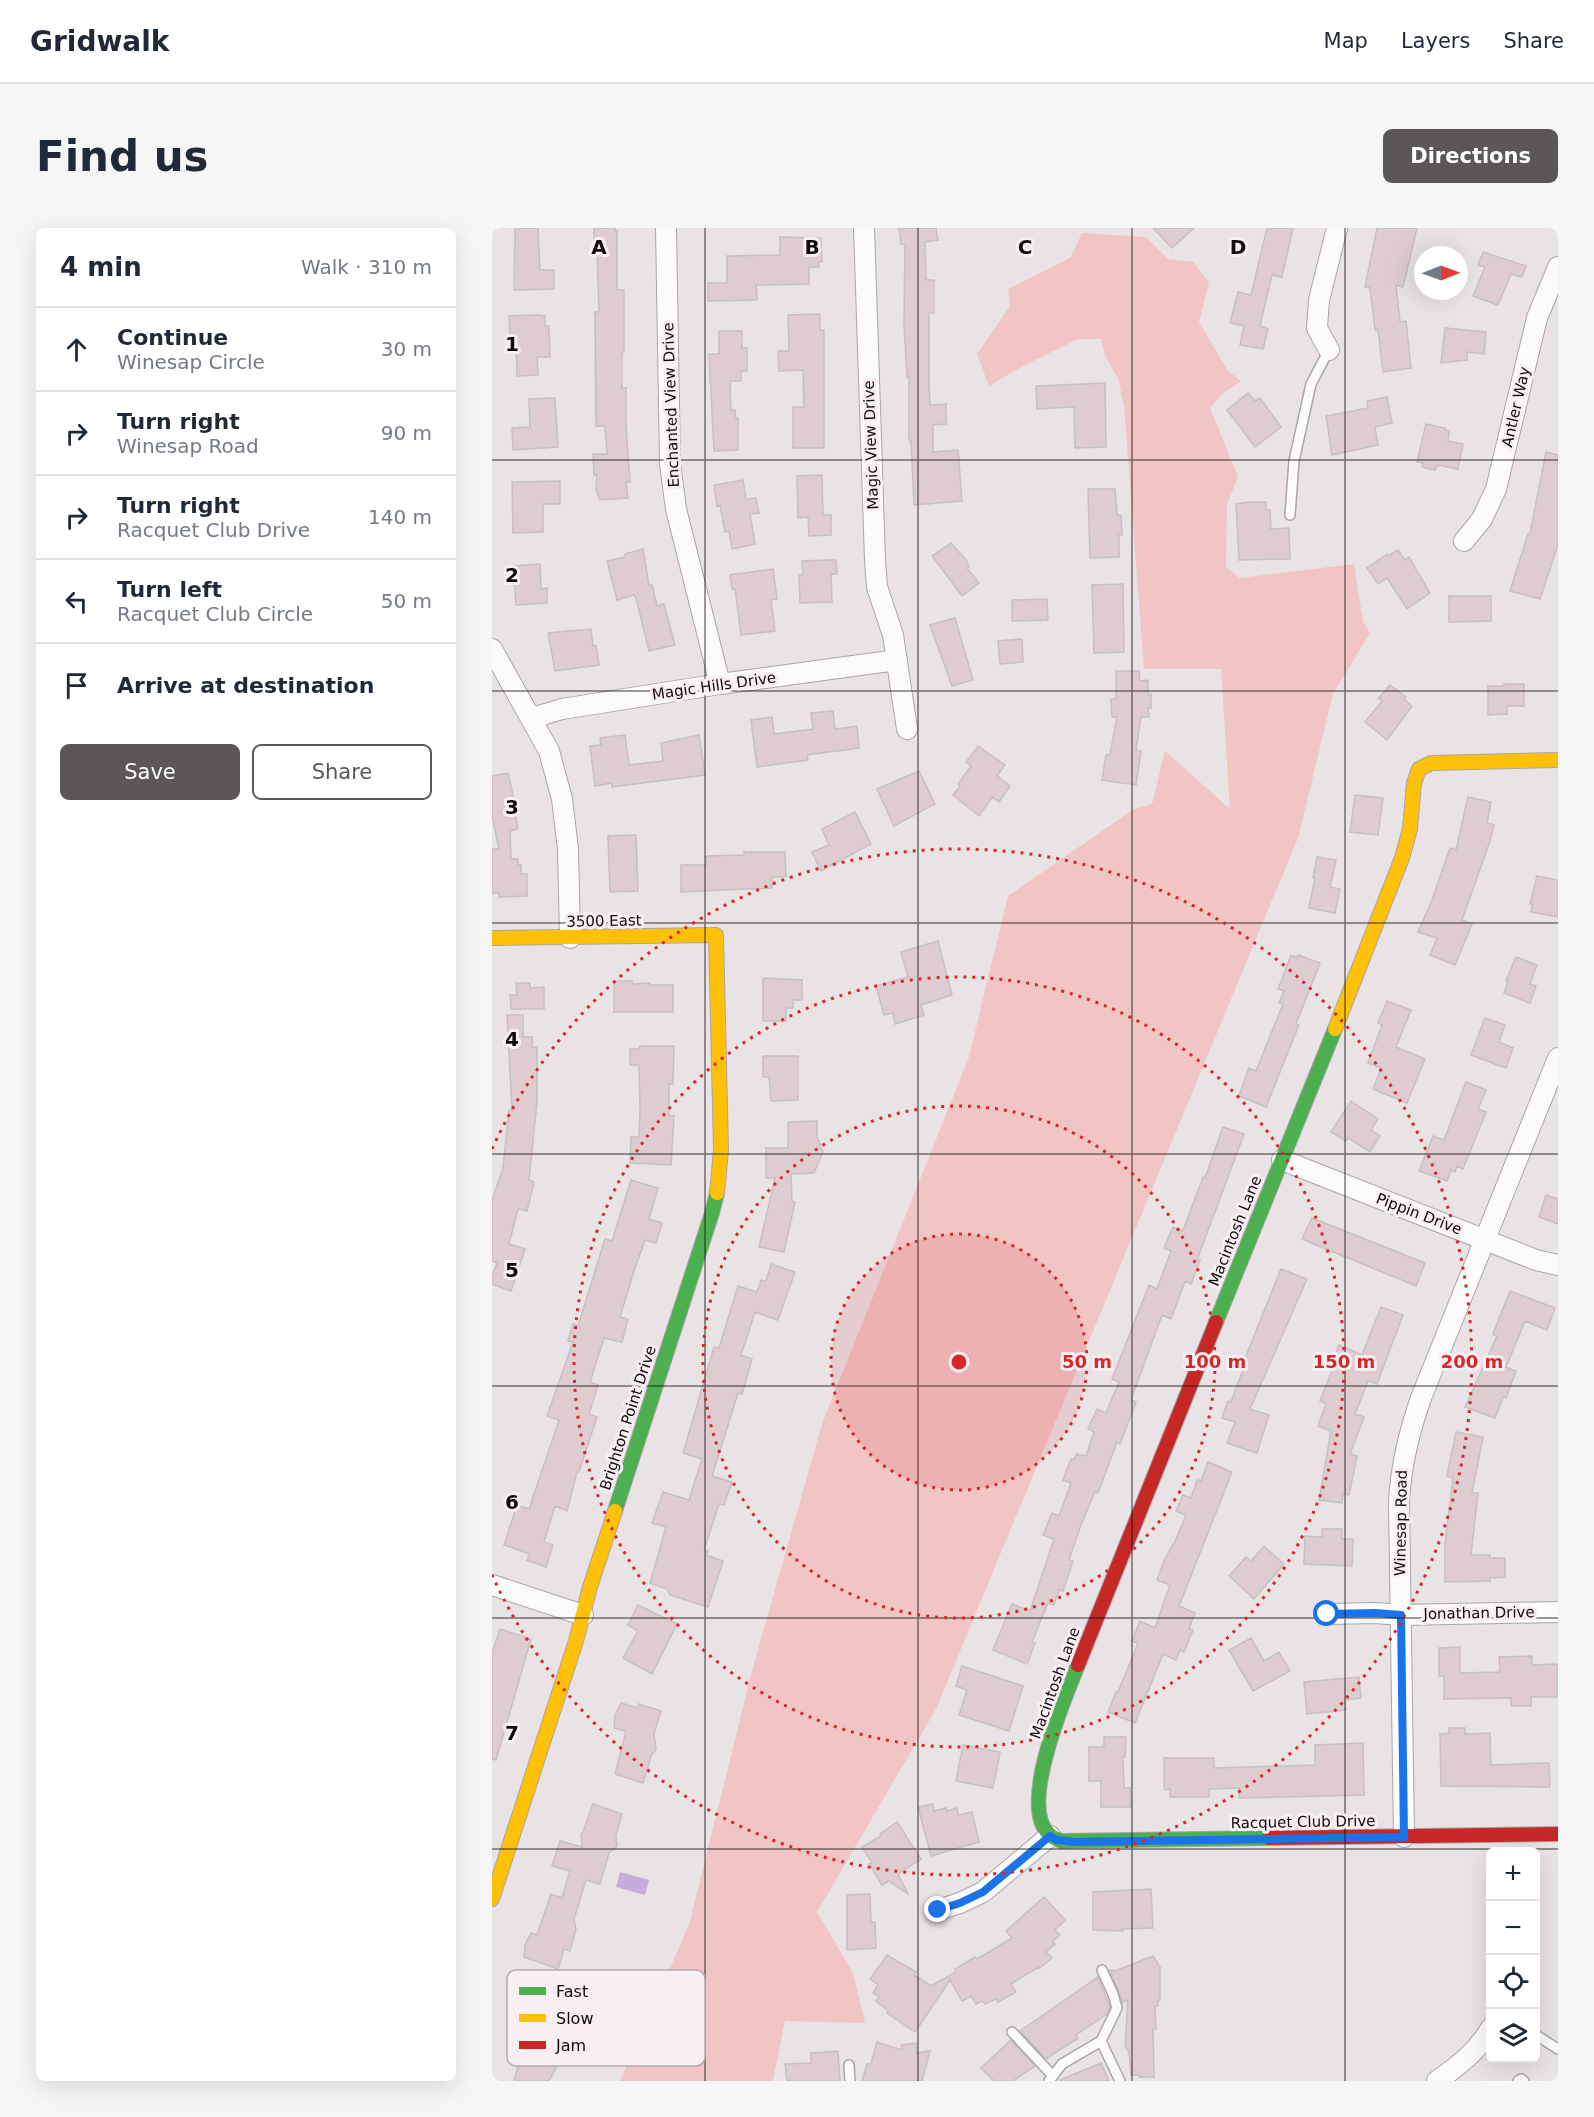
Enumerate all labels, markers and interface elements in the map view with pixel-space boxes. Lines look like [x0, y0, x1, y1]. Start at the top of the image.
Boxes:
text: Gridwalk [30, 25, 169, 58]
text: Map [1324, 29, 1368, 53]
text: Layers [1401, 29, 1470, 53]
text: Share [1503, 29, 1564, 53]
button: Directions [1383, 129, 1558, 183]
text: Find us [36, 132, 209, 181]
text: A [591, 235, 607, 259]
text: B [804, 235, 820, 259]
text: C [1018, 235, 1032, 259]
text: D [1230, 235, 1246, 259]
north arrow [1414, 246, 1468, 300]
text: 4 min [60, 252, 142, 282]
text: Walk · 310 m [301, 255, 432, 279]
street label: Enchanted View Drive [659, 322, 683, 488]
text: Continue [117, 325, 228, 350]
text: 1 [505, 332, 519, 356]
icon: ahead [60, 333, 93, 366]
text: 30 m [381, 337, 432, 361]
text: Winesap Circle [117, 350, 265, 374]
street label: Antler Way [1498, 365, 1534, 449]
street label: Magic View Drive [860, 380, 882, 510]
text: Turn right [117, 409, 240, 434]
icon: right [60, 417, 93, 450]
text: 90 m [381, 421, 432, 445]
text: Winesap Road [117, 434, 259, 458]
text: Turn right [117, 493, 240, 518]
icon: right [60, 501, 93, 534]
text: 140 m [368, 505, 432, 529]
text: Racquet Club Drive [117, 518, 310, 542]
text: 2 [505, 563, 519, 587]
text: Turn left [117, 577, 222, 602]
icon: left [60, 585, 93, 618]
text: 50 m [381, 589, 432, 613]
text: Racquet Club Circle [117, 602, 313, 626]
street label: Magic Hills Drive [651, 668, 777, 704]
icon: arrive [60, 669, 93, 702]
text: Arrive at destination [117, 673, 374, 698]
button: Save [60, 744, 240, 800]
button: Share [252, 744, 432, 800]
text: 3 [505, 795, 519, 819]
street label: 3500 East [566, 911, 642, 931]
text: 4 [505, 1027, 519, 1051]
street label: Macintosh Lane [1205, 1173, 1265, 1289]
street label: Pippin Drive [1374, 1189, 1464, 1239]
text: 5 [505, 1258, 519, 1282]
street label: Brighton Point Drive [596, 1343, 660, 1493]
text: 50 m [1062, 1351, 1112, 1372]
text: 100 m [1184, 1351, 1246, 1372]
text: 150 m [1313, 1351, 1375, 1372]
text: 200 m [1441, 1351, 1503, 1372]
centre of rings [949, 1352, 969, 1372]
street label: Winesap Road [1391, 1470, 1411, 1576]
text: 6 [505, 1490, 519, 1514]
route start [1313, 1600, 1339, 1626]
street label: Jonathan Drive [1422, 1603, 1535, 1623]
street label: Macintosh Lane [1026, 1625, 1084, 1741]
text: 7 [505, 1721, 519, 1745]
street label: Racquet Club Drive [1230, 1812, 1376, 1832]
map controls [1486, 1847, 1540, 2063]
button: + [1486, 1847, 1540, 1901]
route end [924, 1896, 950, 1922]
button: − [1486, 1901, 1540, 1955]
button: locate [1486, 1955, 1540, 2009]
legend [507, 1970, 705, 2066]
text: Fast [556, 1982, 588, 2001]
text: Slow [556, 2009, 593, 2028]
button: layers [1486, 2009, 1540, 2063]
text: Jam [555, 2036, 586, 2055]

